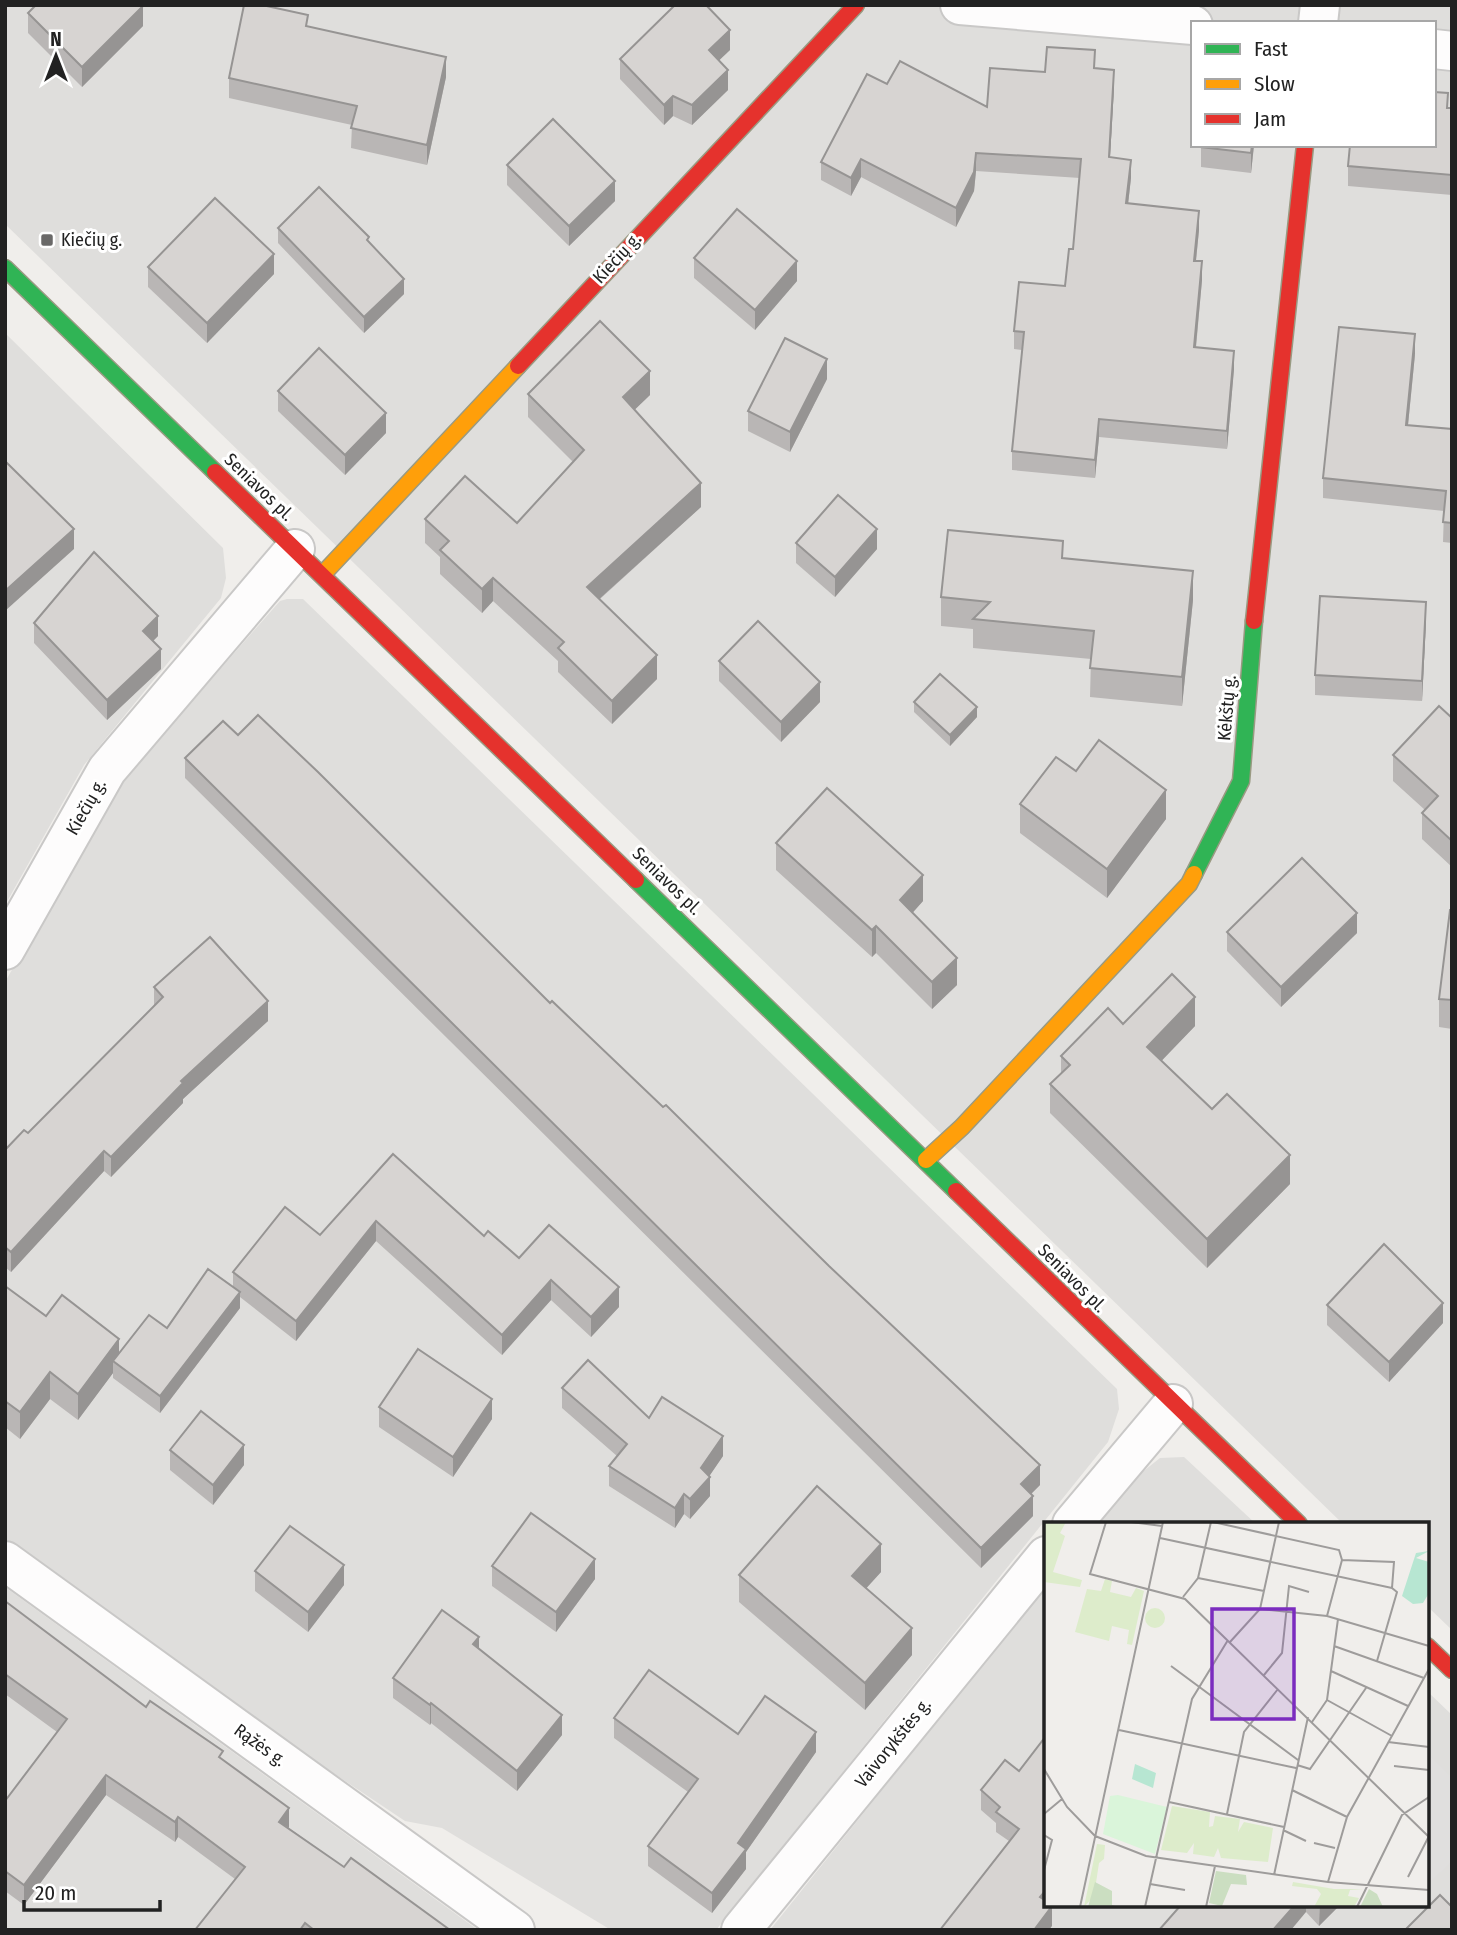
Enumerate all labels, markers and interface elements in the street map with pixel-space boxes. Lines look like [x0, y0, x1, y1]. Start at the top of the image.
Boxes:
north arrow [21, 21, 91, 91]
legend [1191, 21, 1436, 147]
text: N [50, 28, 62, 51]
text: Fast [1254, 36, 1288, 62]
text: Slow [1254, 71, 1295, 97]
text: Jam [1254, 106, 1286, 132]
street label: Kiečių g. [588, 228, 646, 288]
place label: Kiečių g. [61, 229, 122, 251]
marker: Kiečių g. [39, 232, 55, 248]
street label: Seniavos pl. [220, 449, 298, 526]
street label: Kėkštų g. [1213, 674, 1241, 742]
street label: Kiečių g. [61, 775, 111, 839]
street label: Seniavos pl. [628, 843, 706, 920]
street label: Seniavos pl. [1033, 1239, 1111, 1317]
inset map [1044, 1522, 1429, 1907]
street label: Vaivorykštės g. [850, 1694, 936, 1792]
street label: Rąžės g. [230, 1719, 290, 1771]
scale bar [24, 1868, 161, 1912]
text: 20 m [35, 1880, 76, 1906]

